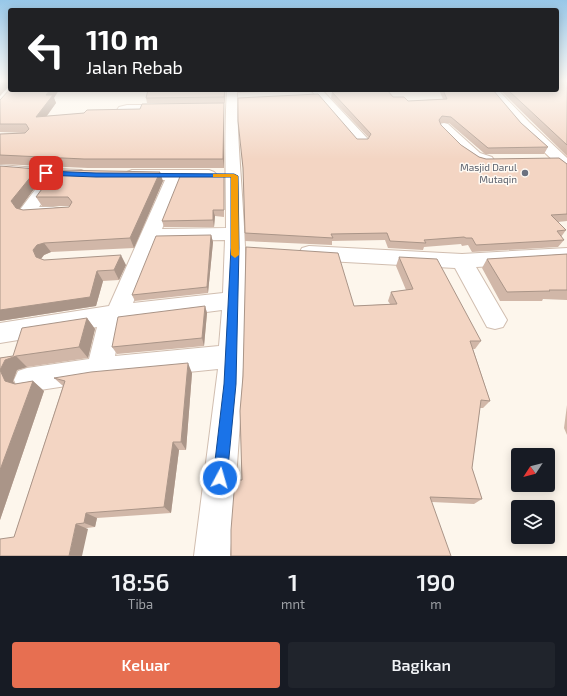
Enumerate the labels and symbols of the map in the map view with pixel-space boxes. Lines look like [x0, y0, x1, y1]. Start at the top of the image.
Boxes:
pin [29, 156, 63, 190]
place label: Masjid Darul Mutaqin [460, 161, 517, 185]
marker: Masjid Darul Mutaqin [520, 168, 530, 178]
north arrow [511, 448, 555, 492]
position arrow [199, 457, 241, 499]

